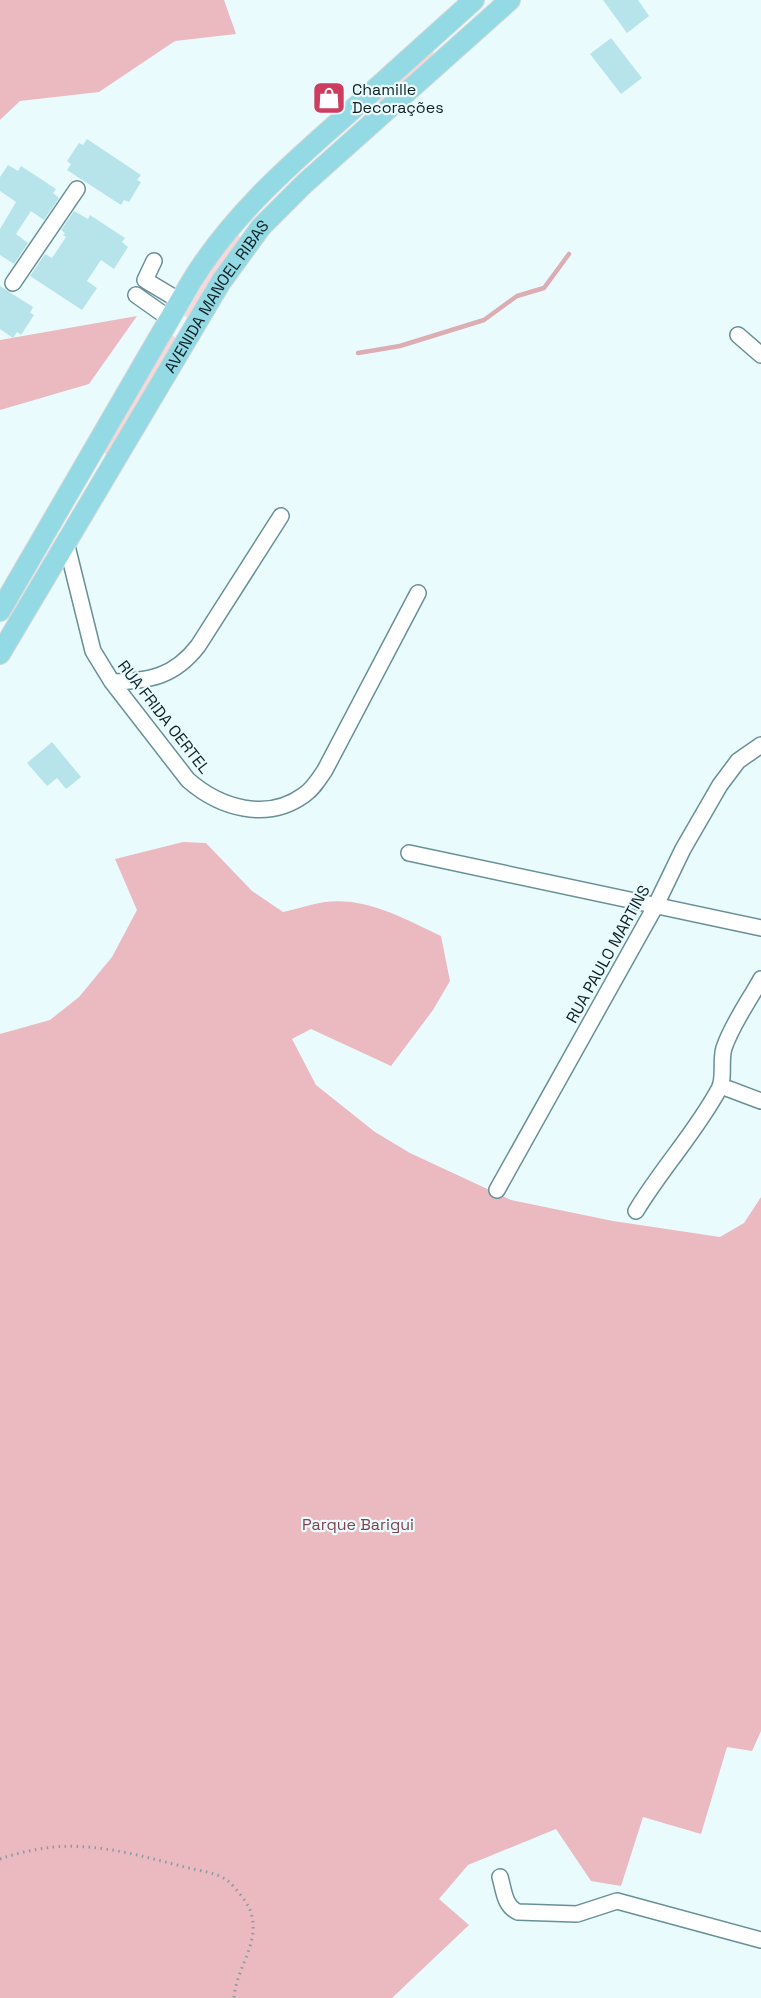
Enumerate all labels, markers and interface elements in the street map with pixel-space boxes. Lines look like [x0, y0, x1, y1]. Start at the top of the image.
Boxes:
place label: Chamille Decorações [352, 79, 444, 118]
shop icon: Chamille Decorações [311, 80, 347, 116]
street label: AVENIDA MANOEL RIBAS [159, 215, 273, 377]
street label: RUA FRIDA OERTEL [113, 656, 215, 778]
street label: RUA PAULO MARTINS [561, 881, 655, 1027]
park label: Parque Barigui [302, 1514, 414, 1535]

